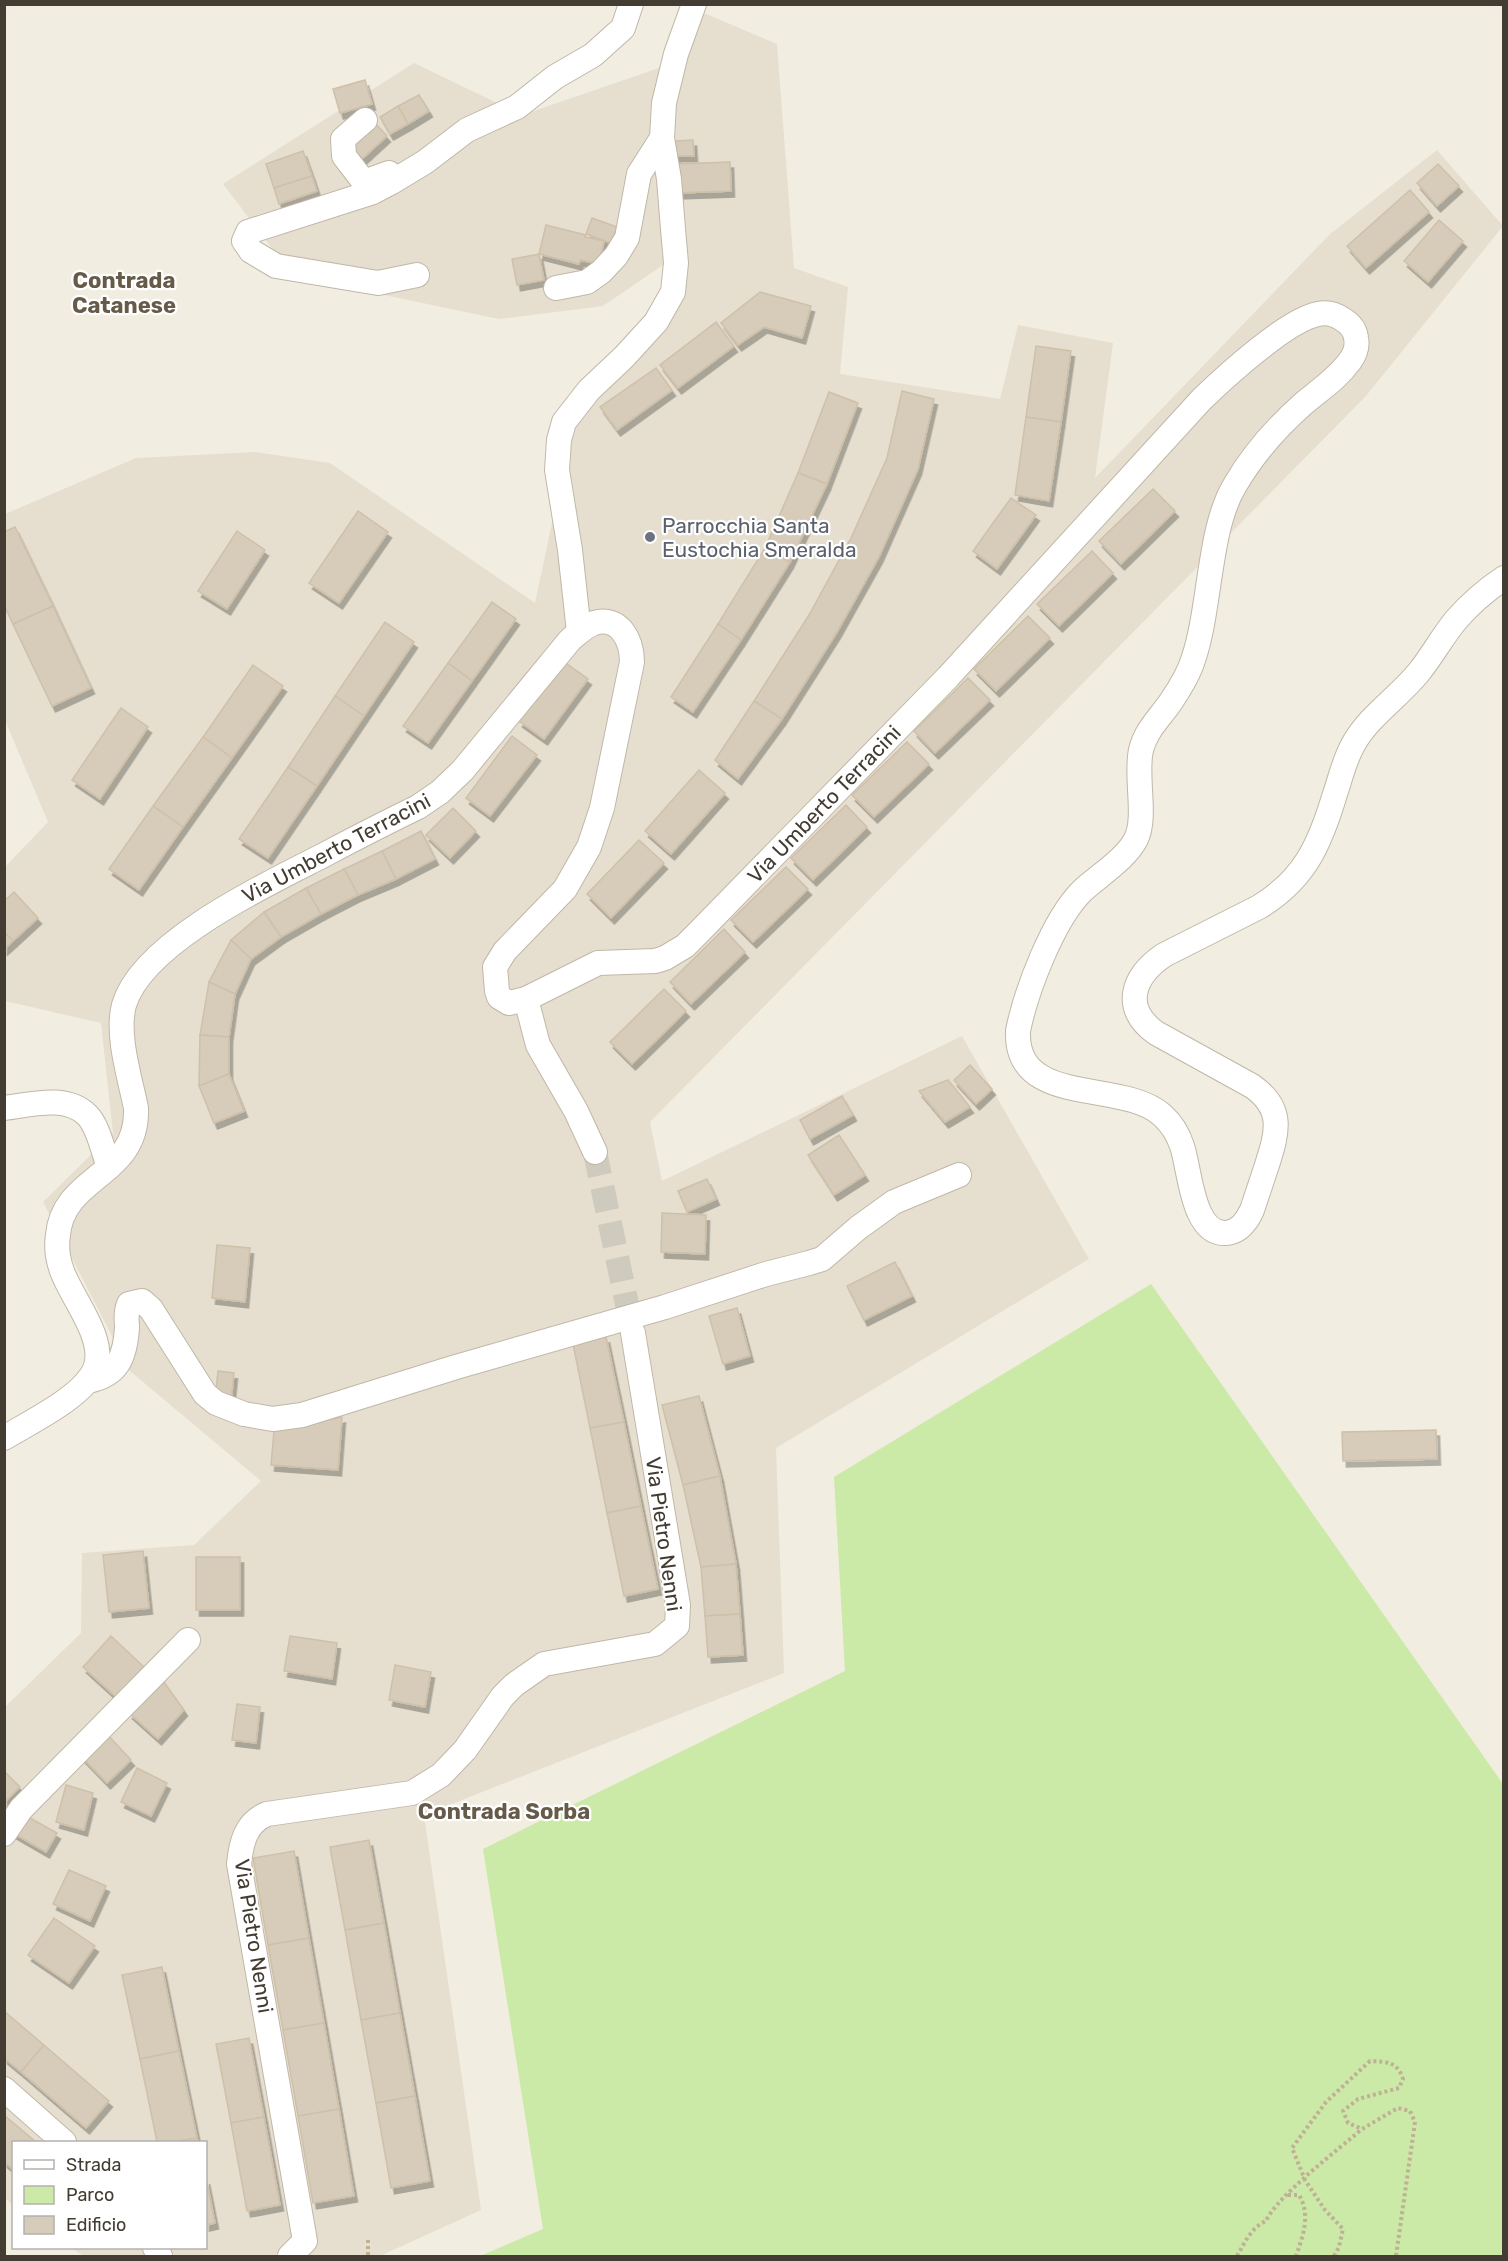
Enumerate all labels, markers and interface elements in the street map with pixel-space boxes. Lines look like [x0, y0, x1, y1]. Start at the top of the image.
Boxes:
district label: Contrada Catanese [72, 267, 176, 319]
place label: Parrocchia Santa Eustochia Smeralda [662, 513, 857, 562]
marker: Parrocchia Santa Eustochia Smeralda [643, 530, 657, 544]
street label: Via Umberto Terracini [742, 720, 906, 888]
street label: Via Umberto Terracini [238, 788, 434, 908]
street label: Via Pietro Nenni [641, 1455, 687, 1613]
district label: Contrada Sorba [418, 1798, 590, 1825]
street label: Via Pietro Nenni [229, 1857, 279, 2015]
legend [12, 2141, 207, 2249]
text: Strada [66, 2154, 122, 2176]
text: Parco [66, 2184, 114, 2206]
text: Edificio [66, 2214, 126, 2236]

